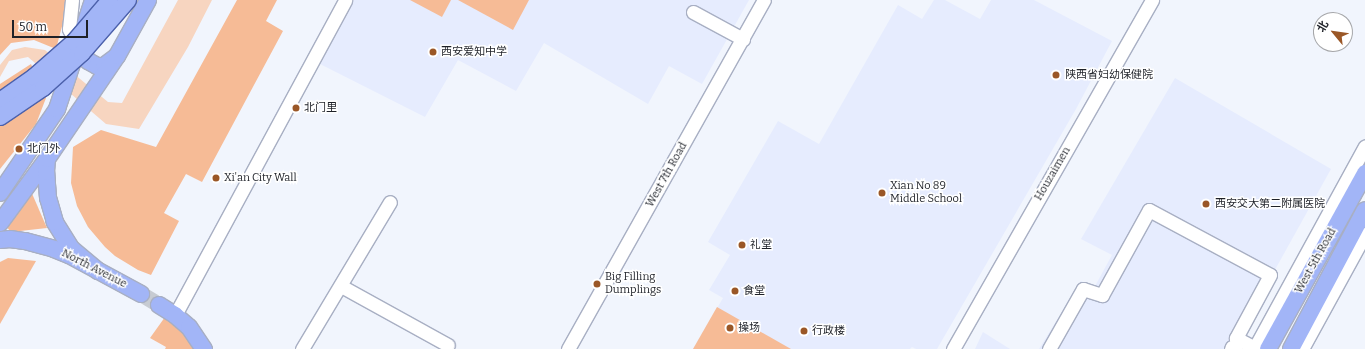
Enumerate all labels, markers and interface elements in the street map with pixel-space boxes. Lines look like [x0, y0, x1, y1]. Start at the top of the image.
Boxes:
scale bar [14, 12, 90, 38]
north arrow [1313, 12, 1353, 52]
text: 北 [1315, 18, 1331, 34]
text: 50 m [19, 20, 47, 34]
place label: 西安爱知中学 [441, 45, 507, 59]
marker: 西安爱知中学 [428, 47, 438, 57]
place label: 陕西省妇幼保健院 [1065, 68, 1153, 82]
marker: 陕西省妇幼保健院 [1050, 69, 1062, 81]
place label: 北门里 [304, 101, 337, 115]
marker: 北门里 [291, 103, 301, 113]
street label: West 7th Road [644, 140, 690, 210]
place label: 北门外 [27, 142, 60, 156]
marker: 北门外 [14, 144, 24, 154]
street label: Houzaimen [1032, 145, 1074, 203]
place label: Xi'an City Wall [224, 171, 297, 185]
marker: Xi'an City Wall [211, 173, 221, 183]
place label: Xian No 89 Middle School [890, 180, 962, 206]
marker: Xian No 89 Middle School [877, 188, 887, 198]
place label: 西安交大第二附属医院 [1215, 197, 1325, 211]
marker: 西安交大第二附属医院 [1200, 198, 1212, 210]
street label: West 5th Road [1293, 226, 1339, 296]
place label: 礼堂 [750, 238, 772, 252]
marker: 礼堂 [737, 240, 747, 250]
street label: North Avenue [59, 247, 129, 291]
place label: Big Filling Dumplings [605, 271, 661, 297]
marker: Big Filling Dumplings [592, 279, 602, 289]
place label: 食堂 [743, 284, 765, 298]
marker: 食堂 [730, 286, 740, 296]
place label: 操场 [738, 321, 760, 335]
marker: 操场 [725, 323, 735, 333]
place label: 行政楼 [812, 324, 845, 338]
marker: 行政楼 [799, 326, 809, 336]

